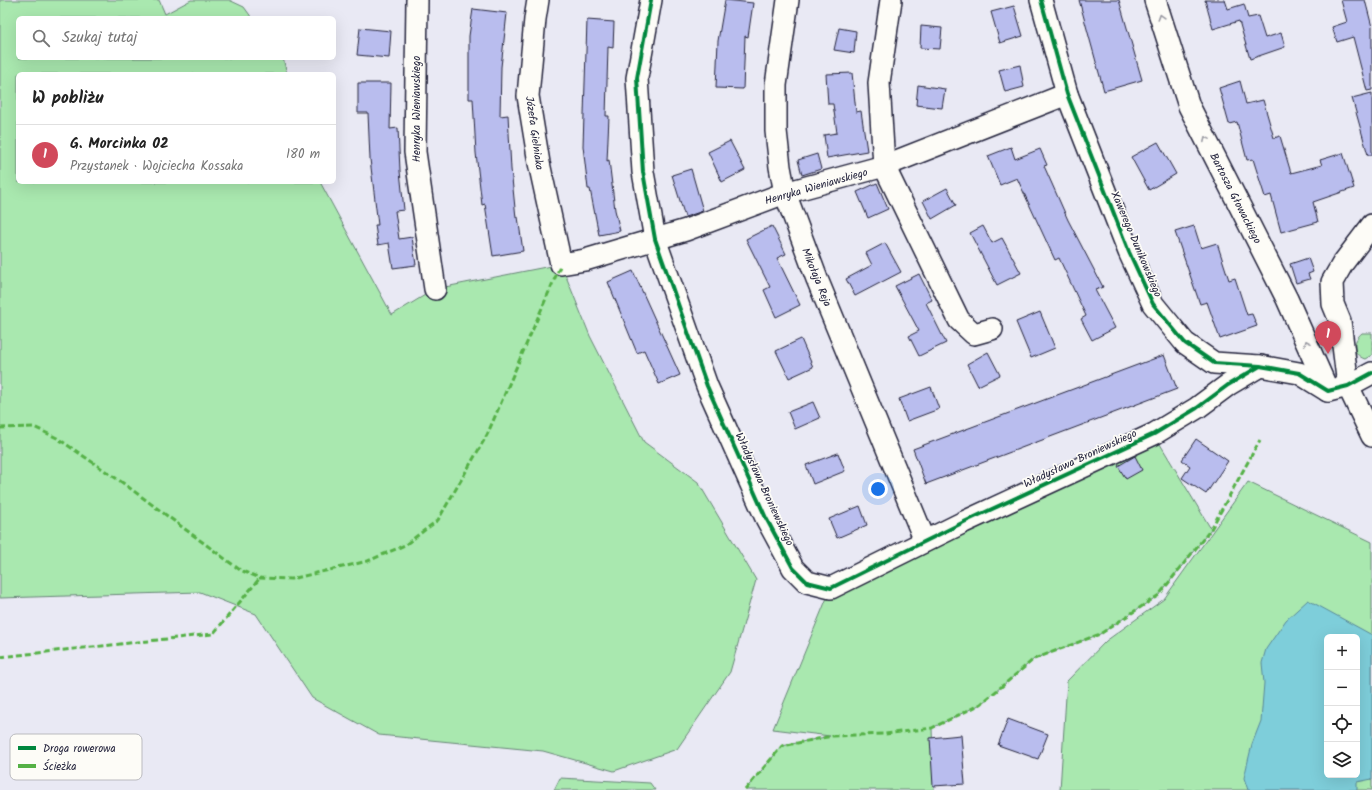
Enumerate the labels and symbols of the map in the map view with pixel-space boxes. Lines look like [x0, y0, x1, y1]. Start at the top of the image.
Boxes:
one-way arrow [1157, 14, 1166, 21]
street label: Henryka Wieniawskiego [408, 56, 426, 162]
street label: Józefa Gielniaka [520, 95, 548, 171]
one-way arrow [1203, 135, 1211, 143]
street label: Bartosza Głowackiego [1204, 150, 1266, 247]
street label: Henryka Wieniawskiego [763, 164, 870, 210]
street label: Xawerego Dunikowskiego [1106, 189, 1167, 300]
street label: Mikołaja Reja [796, 245, 836, 310]
pin: 1 [1315, 321, 1341, 354]
one-way arrow [1303, 340, 1311, 347]
street label: Władysława Broniewskiego [1021, 425, 1140, 493]
street label: Władysława Broniewskiego [730, 430, 798, 549]
your location [868, 479, 888, 499]
legend [10, 734, 142, 780]
text: Droga rowerowa [43, 740, 116, 758]
text: Ścieżka [43, 758, 76, 776]

